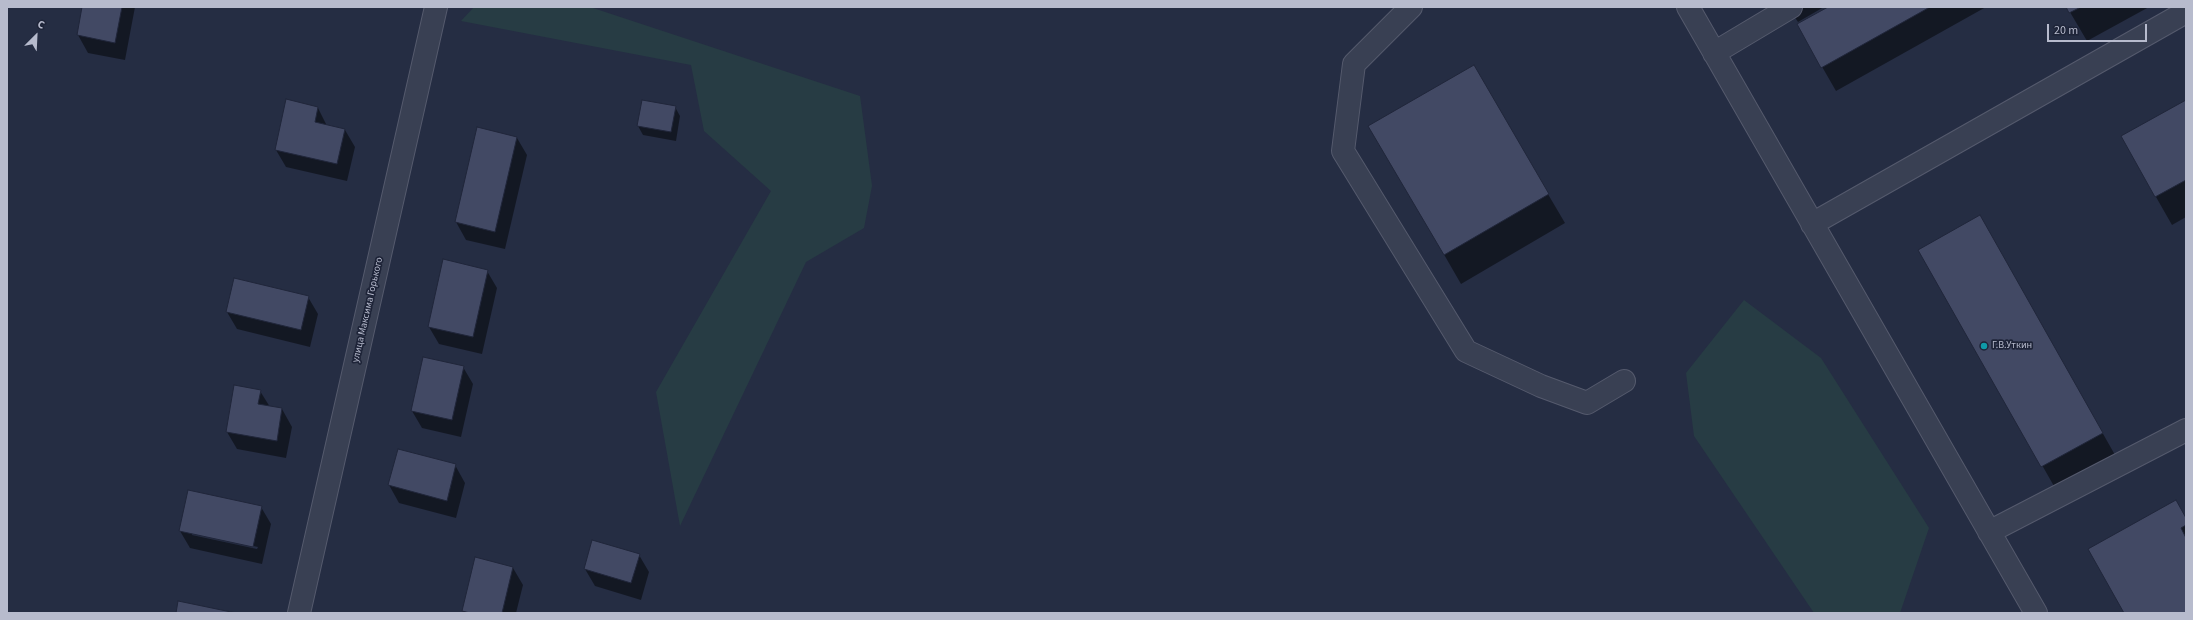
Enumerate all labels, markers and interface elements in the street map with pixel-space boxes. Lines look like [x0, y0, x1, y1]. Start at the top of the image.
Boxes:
north arrow [16, 16, 56, 56]
text: С [35, 16, 47, 33]
scale bar [2049, 16, 2149, 42]
text: 20 m [2054, 22, 2078, 39]
street label: улица Максима Горького [350, 256, 386, 364]
place label: Г.В.Уткин [1992, 340, 2032, 352]
marker: Г.В.Уткин [1979, 341, 1989, 351]

